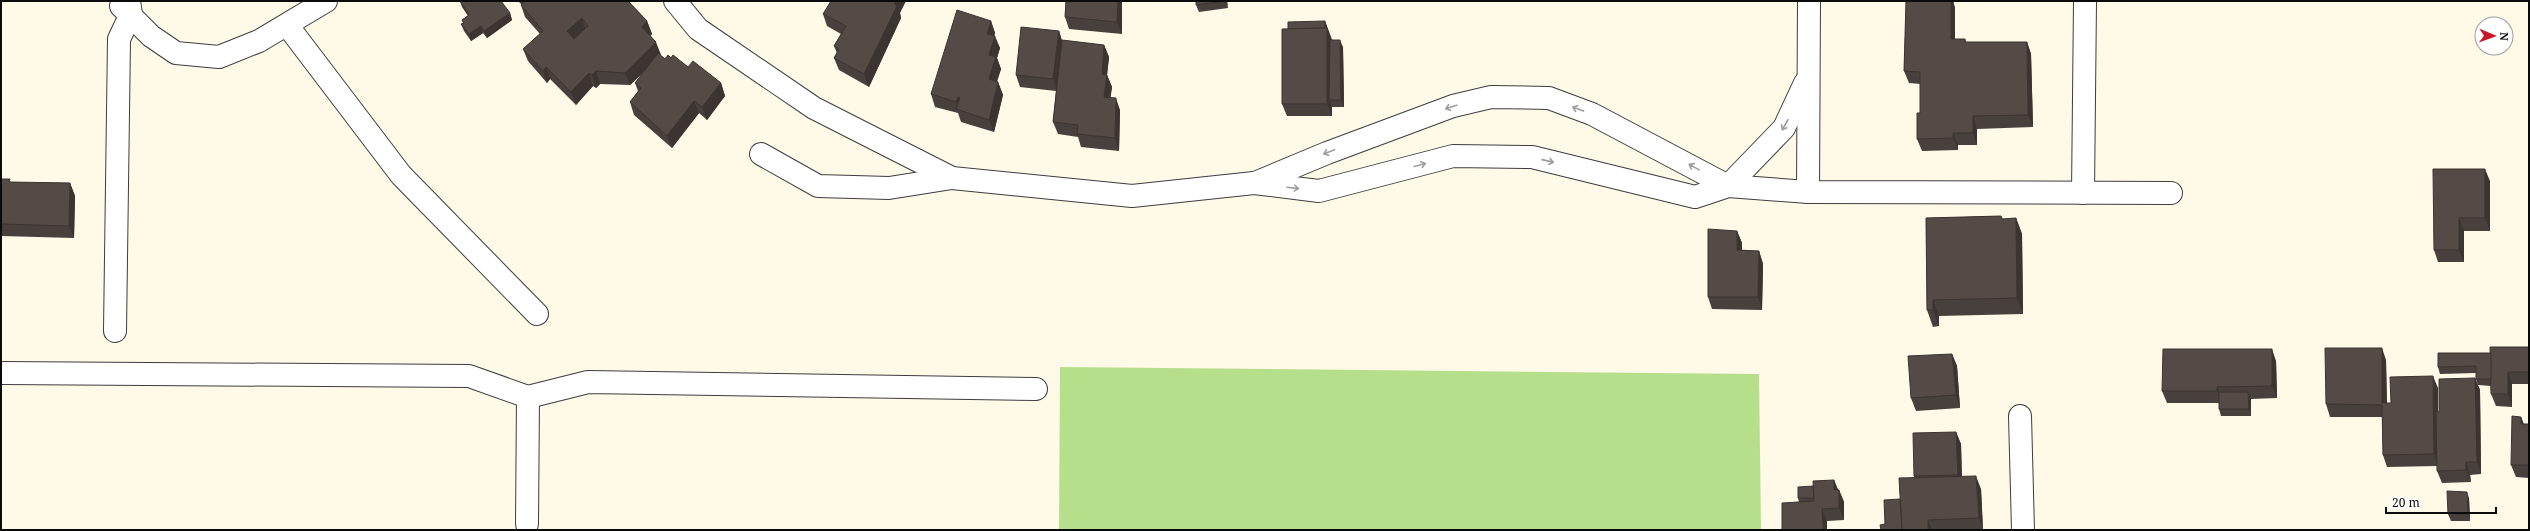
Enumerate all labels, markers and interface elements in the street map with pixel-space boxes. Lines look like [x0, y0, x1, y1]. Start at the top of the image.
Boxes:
north arrow [2474, 16, 2514, 56]
text: N [2497, 32, 2512, 41]
one-way arrow [1445, 104, 1458, 111]
one-way arrow [1573, 104, 1585, 112]
one-way arrow [1781, 119, 1789, 131]
one-way arrow [1324, 149, 1336, 157]
one-way arrow [1541, 157, 1554, 165]
one-way arrow [1413, 160, 1426, 168]
one-way arrow [1688, 163, 1700, 170]
one-way arrow [1286, 184, 1299, 192]
scale bar [2386, 489, 2496, 515]
text: 20 m [2392, 494, 2420, 511]

